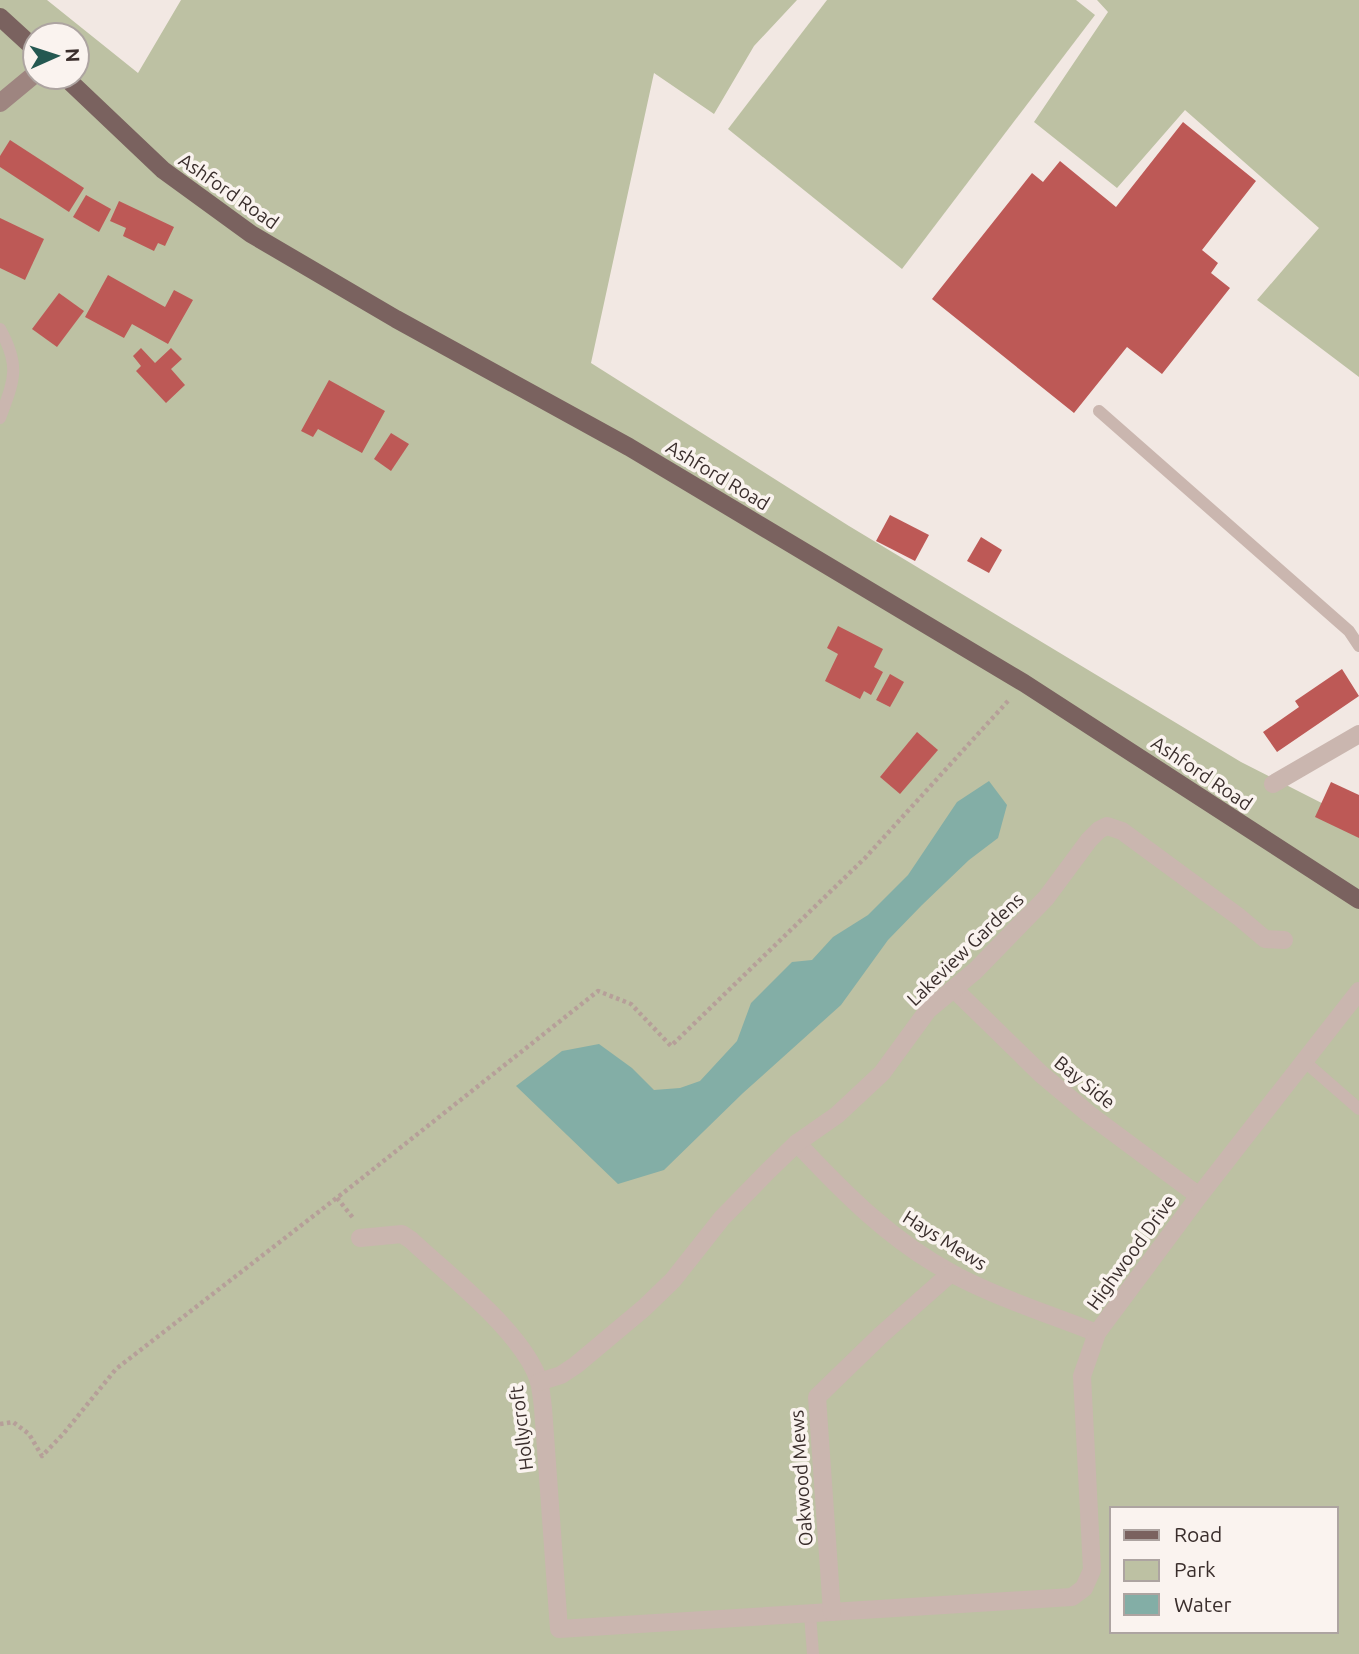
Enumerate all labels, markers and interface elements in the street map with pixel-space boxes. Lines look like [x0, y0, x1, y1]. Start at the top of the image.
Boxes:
north arrow [21, 21, 91, 91]
text: N [62, 47, 84, 63]
street label: Ashford Road [175, 149, 283, 233]
street label: Ashford Road [662, 436, 774, 514]
street label: Ashford Road [1148, 731, 1256, 815]
street label: Lakeview Gardens [902, 888, 1028, 1010]
street label: Bay Side [1050, 1051, 1120, 1113]
street label: Highwood Drive [1082, 1190, 1180, 1314]
street label: Hays Mews [899, 1206, 991, 1274]
street label: Hollycroft [505, 1384, 537, 1472]
street label: Oakwood Mews [785, 1409, 817, 1547]
legend [1110, 1507, 1338, 1633]
text: Road [1174, 1522, 1222, 1546]
text: Park [1174, 1557, 1216, 1581]
text: Water [1174, 1592, 1232, 1616]

